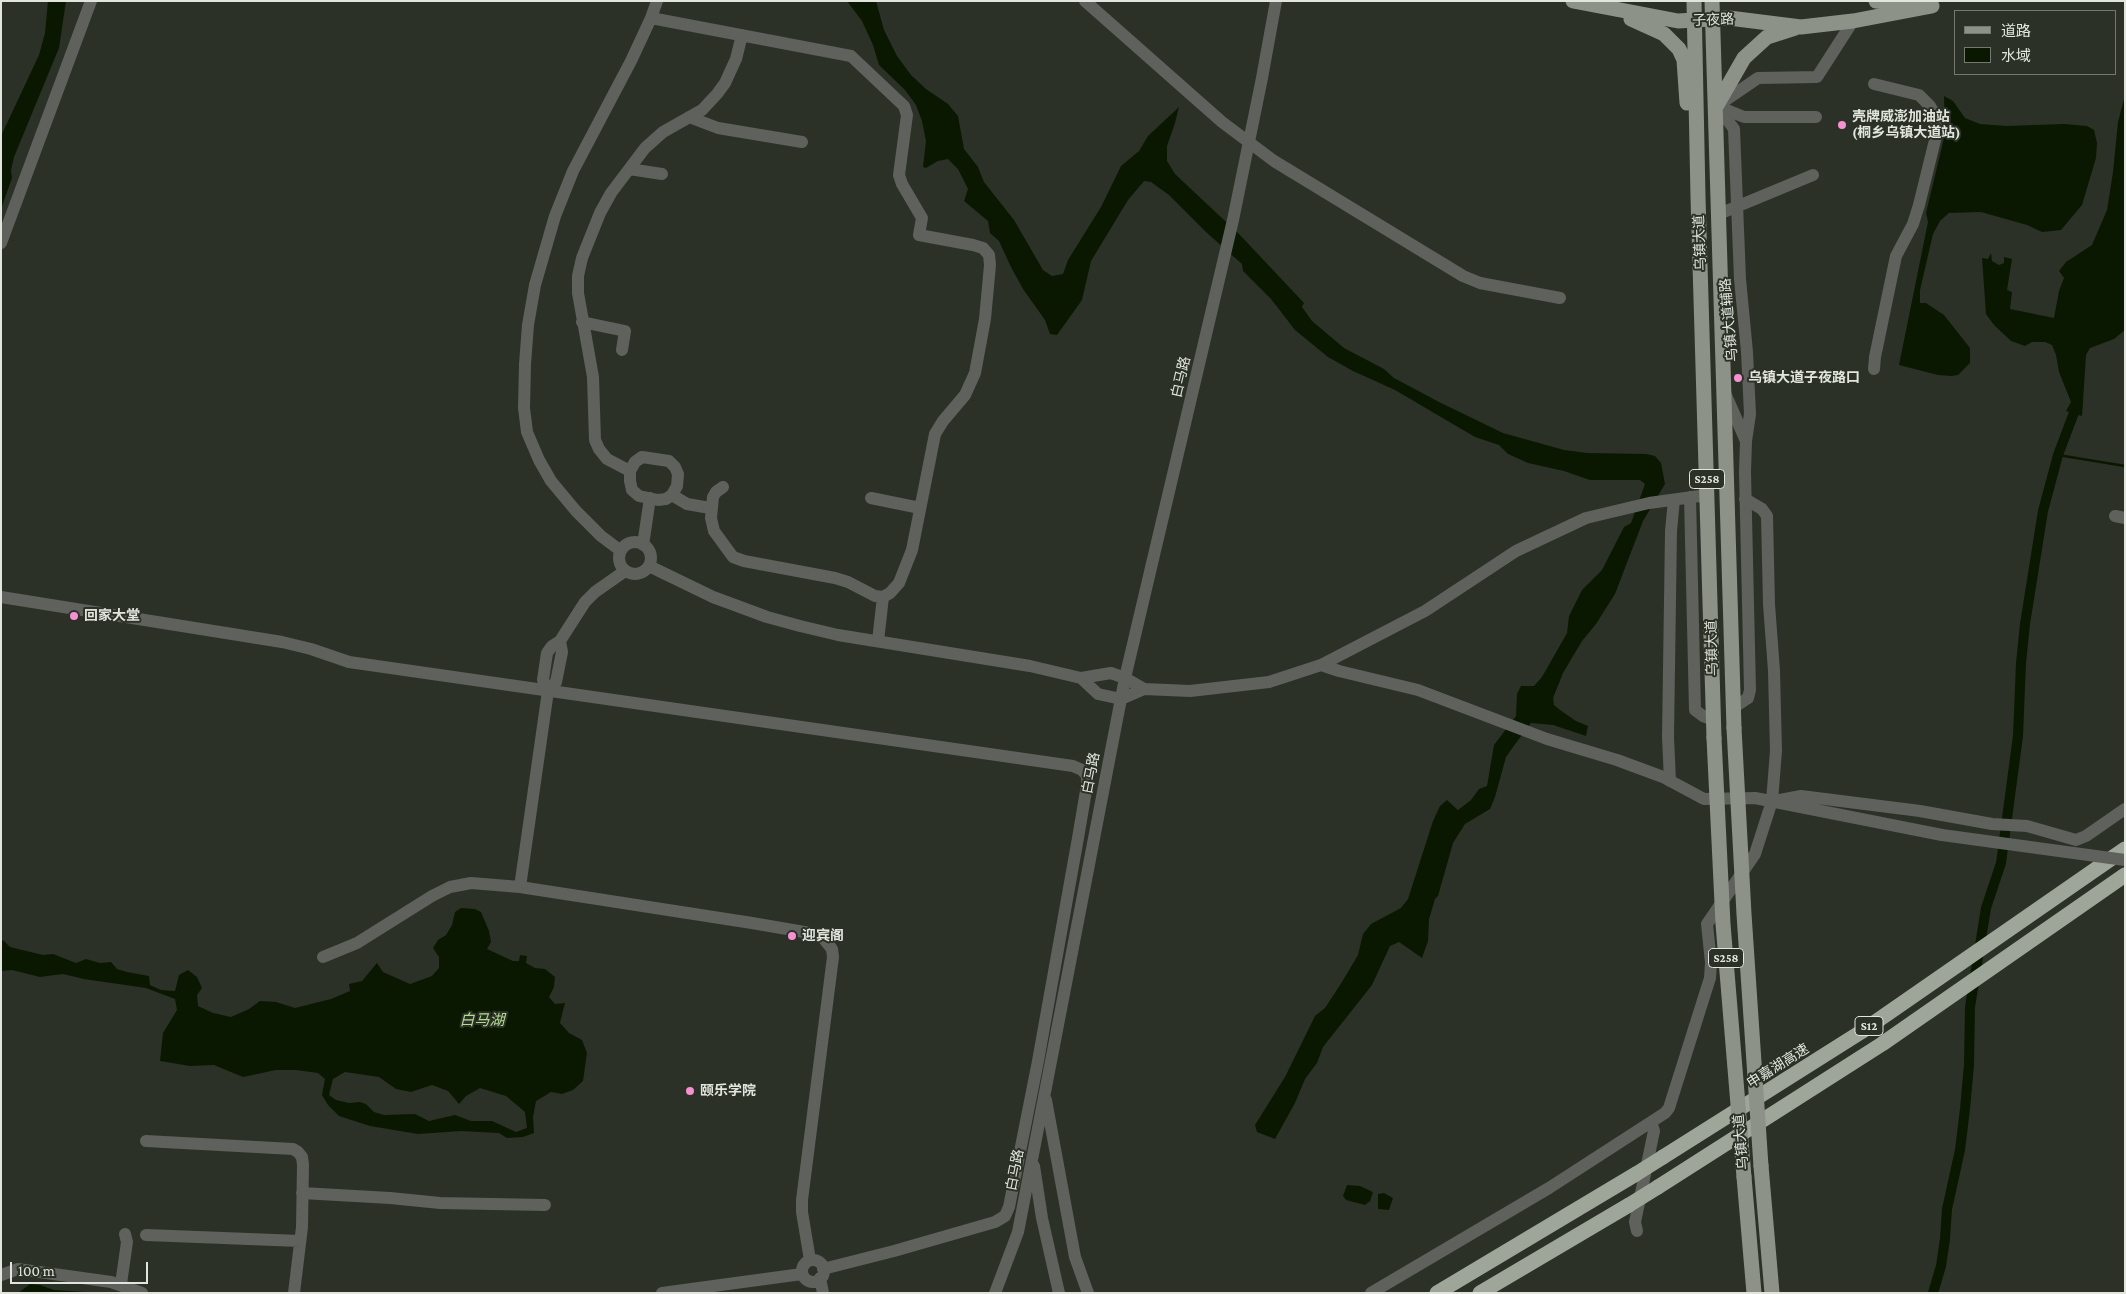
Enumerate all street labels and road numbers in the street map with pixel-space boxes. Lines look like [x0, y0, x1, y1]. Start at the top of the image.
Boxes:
street label: 子夜路 [1692, 11, 1734, 29]
street label: 乌镇大道 [1691, 215, 1709, 271]
street label: 乌镇大道辅路 [1717, 277, 1741, 363]
street label: 白马路 [1168, 355, 1194, 399]
road number: S258 [1690, 469, 1724, 488]
street label: 乌镇大道 [1703, 620, 1721, 676]
street label: 白马路 [1079, 751, 1103, 795]
road number: S258 [1708, 948, 1744, 968]
road number: S12 [1855, 1016, 1883, 1036]
street label: 申嘉湖高速 [1744, 1040, 1812, 1092]
street label: 乌镇大道 [1730, 1113, 1752, 1171]
street label: 白马路 [1003, 1148, 1027, 1192]

